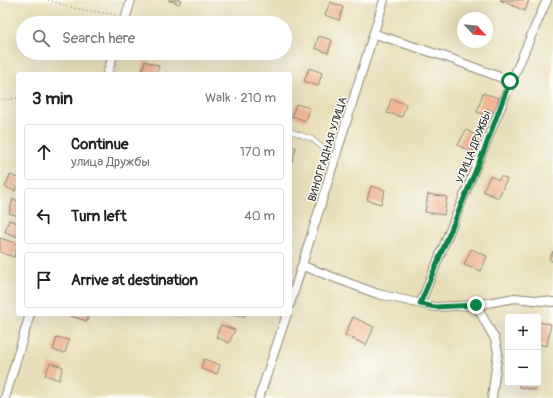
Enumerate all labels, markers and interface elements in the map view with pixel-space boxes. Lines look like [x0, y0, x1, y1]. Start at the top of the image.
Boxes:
north arrow [457, 12, 493, 48]
search box [16, 16, 292, 60]
icon: search [30, 27, 52, 49]
text: Search here [62, 29, 135, 48]
route start [501, 72, 519, 90]
text: 3 min [32, 88, 73, 109]
text: Walk · 210 m [205, 90, 276, 106]
street label: ВИНОГРАДНАЯ УЛИЦА [305, 95, 350, 203]
street label: УЛИЦА ДРУЖБЫ [453, 109, 494, 185]
text: Continue [71, 135, 129, 154]
icon: ahead [33, 141, 55, 163]
text: 170 m [240, 144, 275, 160]
text: улица Дружбы [71, 154, 150, 170]
icon: left [33, 205, 55, 227]
text: Turn left [71, 207, 127, 226]
text: 40 m [244, 208, 275, 224]
icon: arrive [33, 269, 55, 291]
text: Arrive at destination [71, 271, 198, 290]
route end [467, 296, 485, 314]
map controls [505, 314, 541, 386]
button: + [505, 314, 541, 350]
button: − [505, 350, 541, 386]

